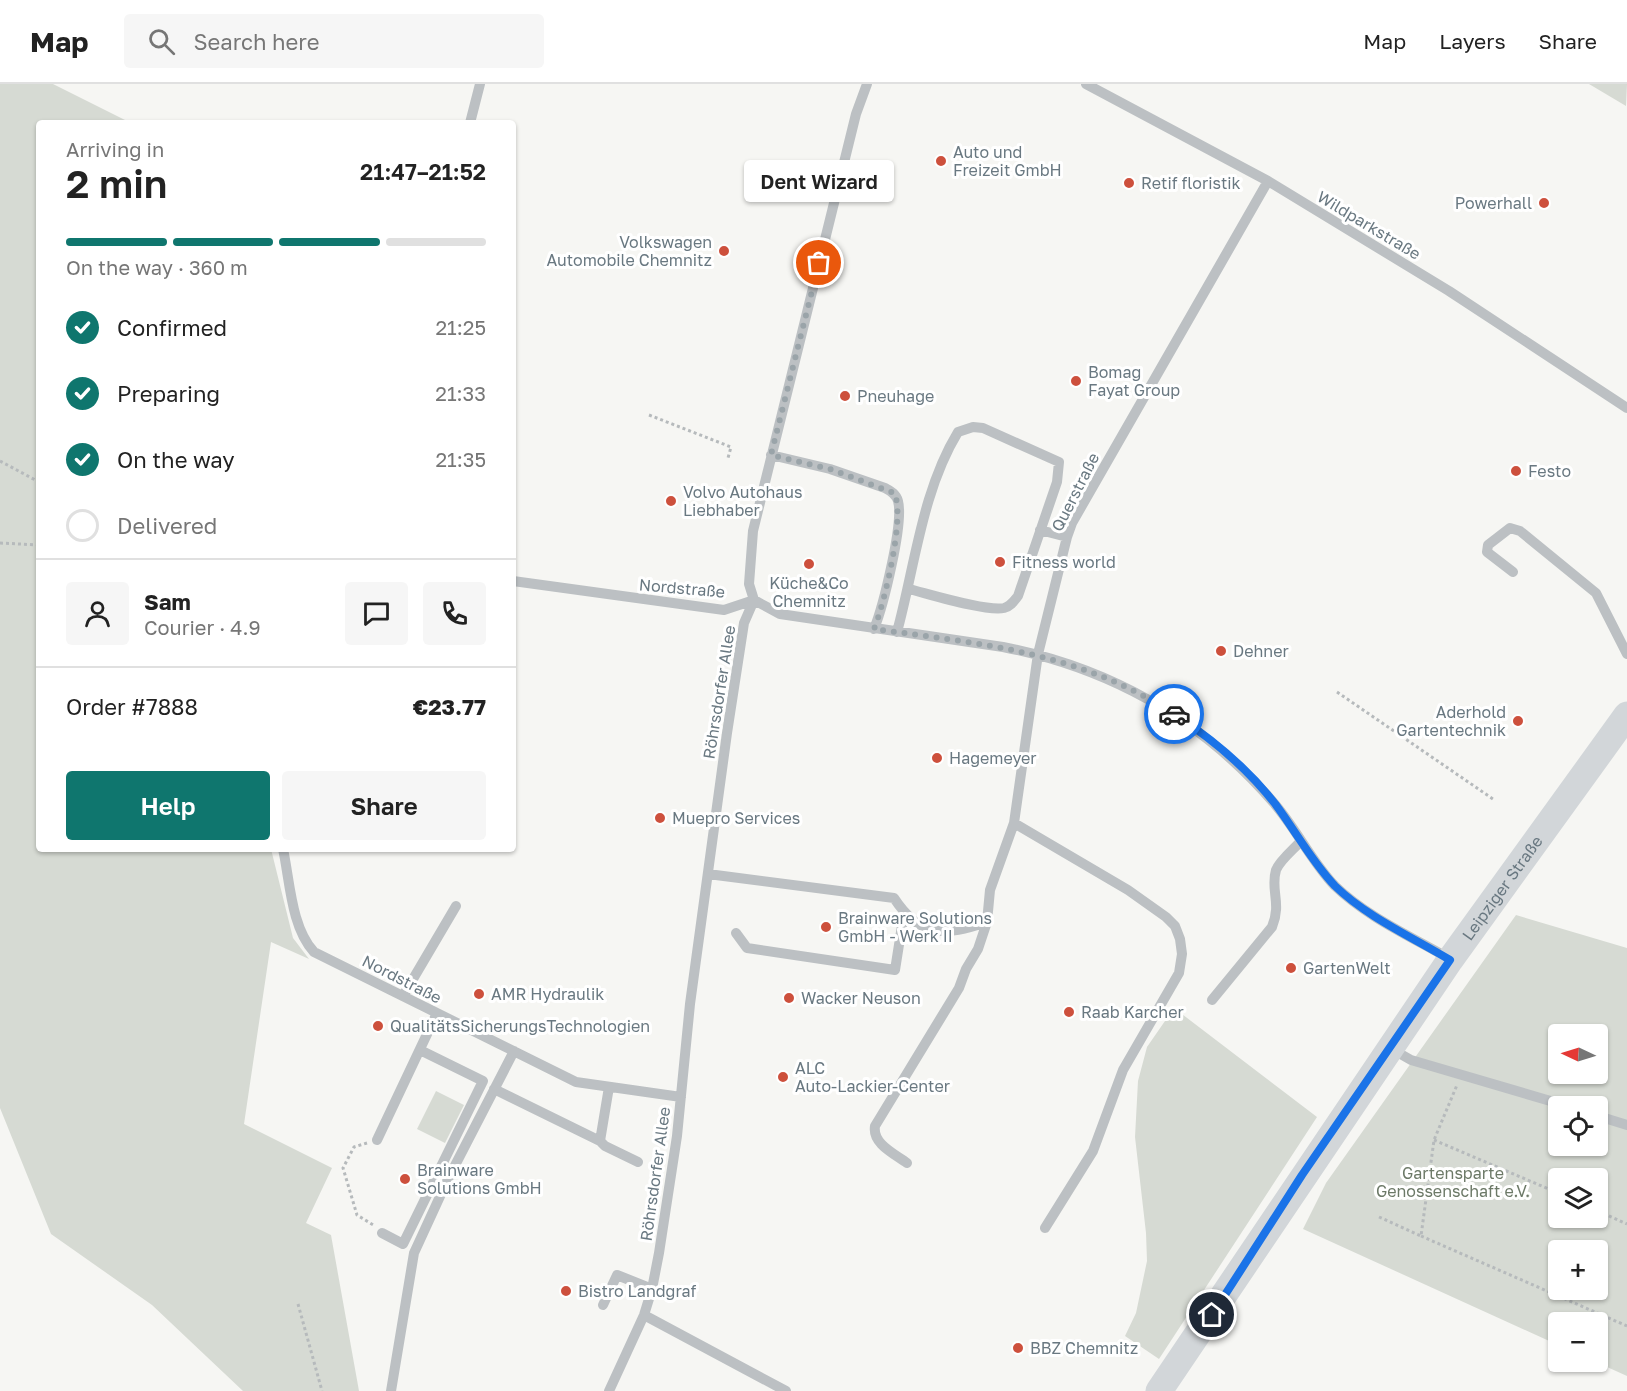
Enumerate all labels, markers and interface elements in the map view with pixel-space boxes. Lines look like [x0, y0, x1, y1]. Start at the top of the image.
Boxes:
search box [124, 14, 544, 68]
text: Map [30, 25, 88, 58]
icon: search [145, 25, 178, 58]
text: Search here [193, 28, 319, 55]
text: Map [1363, 28, 1406, 54]
text: Layers [1439, 28, 1506, 54]
text: Share [1539, 28, 1597, 54]
text: Arriving in [66, 137, 164, 161]
place label: Auto und Freizeit GmbH [953, 142, 1062, 180]
marker: Auto und Freizeit GmbH [934, 154, 948, 168]
text: 21:47–21:52 [360, 158, 486, 185]
text: 2 min [66, 160, 167, 207]
callout: Dent Wizard [744, 161, 894, 203]
text: Dent Wizard [760, 169, 878, 193]
place label: Retif floristik [1141, 173, 1241, 193]
marker: Retif floristik [1122, 176, 1136, 190]
street label: Wildparkstraße [1314, 186, 1424, 264]
place label: Powerhall [1455, 193, 1532, 213]
marker: Powerhall [1537, 196, 1551, 210]
place label: Volkswagen Automobile Chemnitz [547, 232, 712, 270]
pin [793, 237, 844, 288]
marker: Volkswagen Automobile Chemnitz [717, 244, 731, 258]
icon: bag [802, 246, 835, 279]
text: On the way · 360 m [66, 255, 248, 279]
icon: check [66, 311, 99, 344]
text: Confirmed [117, 314, 227, 341]
text: 21:25 [436, 315, 486, 339]
place label: Bomag Fayat Group [1088, 362, 1180, 400]
marker: Bomag Fayat Group [1069, 374, 1083, 388]
icon: check [66, 377, 99, 410]
text: Preparing [117, 380, 220, 407]
text: 21:33 [435, 381, 486, 405]
place label: Pneuhage [857, 386, 934, 406]
marker: Pneuhage [838, 389, 852, 403]
icon: check [66, 443, 99, 476]
text: On the way [117, 446, 235, 473]
text: 21:35 [435, 447, 486, 471]
street label: Querstraße [1047, 449, 1103, 535]
place label: Festo [1528, 461, 1571, 481]
marker: Festo [1509, 464, 1523, 478]
place label: Volvo Autohaus Liebhaber [683, 482, 803, 520]
marker: Volvo Autohaus Liebhaber [664, 494, 678, 508]
text: Delivered [117, 512, 217, 539]
place label: Fitness world [1012, 552, 1116, 572]
marker: Fitness world [993, 555, 1007, 569]
marker: Küche&Co Chemnitz [802, 557, 816, 571]
place label: Küche&Co Chemnitz [769, 573, 849, 611]
street label: Nordstraße [638, 574, 726, 602]
button: person [66, 582, 129, 645]
button: chat [345, 582, 408, 645]
button: phone [423, 582, 486, 645]
text: Sam [144, 588, 191, 615]
text: Courier · 4.9 [144, 615, 261, 639]
street label: Röhrsdorfer Allee [699, 624, 739, 760]
place label: Dehner [1233, 641, 1289, 661]
marker: Dehner [1214, 644, 1228, 658]
courier [1144, 684, 1204, 744]
text: Order #7888 [66, 693, 198, 720]
text: €23.77 [413, 693, 486, 720]
icon: car [1158, 698, 1191, 731]
place label: Aderhold Gartentechnik [1396, 702, 1506, 740]
marker: Aderhold Gartentechnik [1511, 714, 1525, 728]
place label: Hagemeyer [949, 748, 1037, 768]
marker: Hagemeyer [930, 751, 944, 765]
button: Help [66, 771, 270, 840]
button: Share [282, 771, 486, 840]
place label: Muepro Services [672, 808, 800, 828]
marker: Muepro Services [653, 811, 667, 825]
street label: Leipziger Straße [1458, 832, 1547, 944]
place label: Brainware Solutions GmbH - Werk II [838, 908, 992, 946]
marker: Brainware Solutions GmbH - Werk II [819, 920, 833, 934]
street label: Nordstraße [359, 951, 445, 1007]
place label: GartenWelt [1303, 958, 1391, 978]
marker: GartenWelt [1284, 961, 1298, 975]
place label: AMR Hydraulik [491, 984, 604, 1004]
marker: AMR Hydraulik [472, 987, 486, 1001]
place label: Wacker Neuson [801, 988, 921, 1008]
marker: Wacker Neuson [782, 991, 796, 1005]
place label: Raab Karcher [1081, 1002, 1184, 1022]
marker: Raab Karcher [1062, 1005, 1076, 1019]
place label: QualitätsSicherungsTechnologien [390, 1016, 650, 1036]
marker: QualitätsSicherungsTechnologien [371, 1019, 385, 1033]
north arrow [1548, 1024, 1608, 1084]
map controls [1548, 1024, 1608, 1372]
place label: ALC Auto-Lackier-Center [795, 1058, 950, 1096]
marker: ALC Auto-Lackier-Center [776, 1070, 790, 1084]
button: locate [1548, 1096, 1608, 1156]
street label: Röhrsdorfer Allee [636, 1106, 674, 1242]
place label: Brainware Solutions GmbH [417, 1160, 542, 1198]
park label: Gartensparte Genossenschaft e.V. [1376, 1163, 1530, 1201]
button: layers [1548, 1168, 1608, 1228]
marker: Brainware Solutions GmbH [398, 1172, 412, 1186]
button: + [1548, 1240, 1608, 1300]
place label: Bistro Landgraf [578, 1281, 697, 1301]
marker: Bistro Landgraf [559, 1284, 573, 1298]
pin [1186, 1289, 1237, 1340]
icon: home [1195, 1298, 1228, 1331]
button: − [1548, 1312, 1608, 1372]
place label: BBZ Chemnitz [1030, 1338, 1138, 1358]
marker: BBZ Chemnitz [1011, 1341, 1025, 1355]

